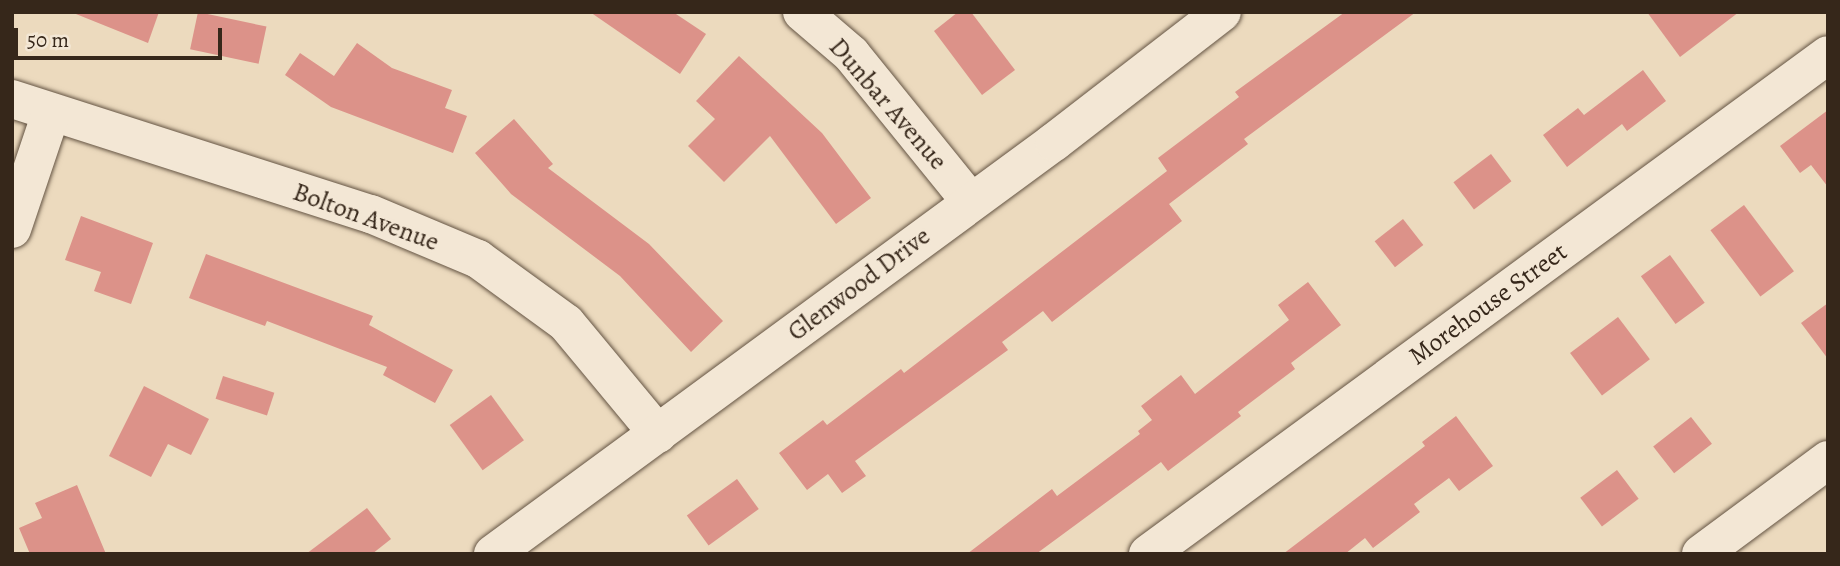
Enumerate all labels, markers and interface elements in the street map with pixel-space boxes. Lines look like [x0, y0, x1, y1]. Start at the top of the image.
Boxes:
scale bar [18, 14, 226, 58]
text: 50 m [27, 26, 69, 54]
street label: Dunbar Avenue [822, 32, 954, 176]
street label: Bolton Avenue [289, 176, 443, 258]
street label: Glenwood Drive [782, 220, 936, 348]
street label: Morehouse Street [1403, 236, 1573, 372]

